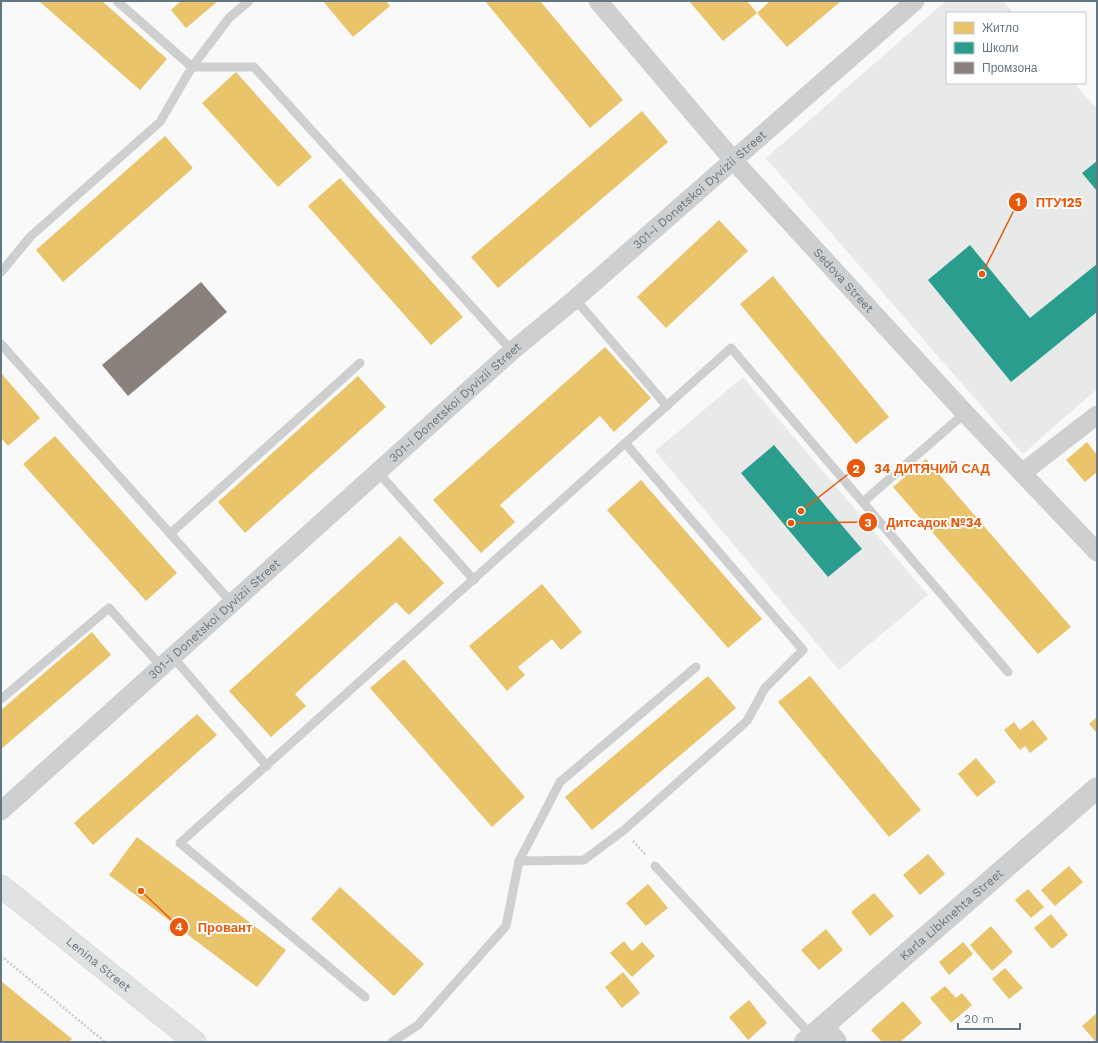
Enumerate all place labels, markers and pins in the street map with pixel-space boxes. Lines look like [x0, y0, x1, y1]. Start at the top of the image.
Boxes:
callout: ПТУ125 [1008, 190, 1090, 215]
callout: 34 ДИТЯЧИЙ САД [846, 456, 997, 481]
callout: Дитсадок №34 [858, 510, 990, 535]
callout: Провант [169, 915, 260, 940]

